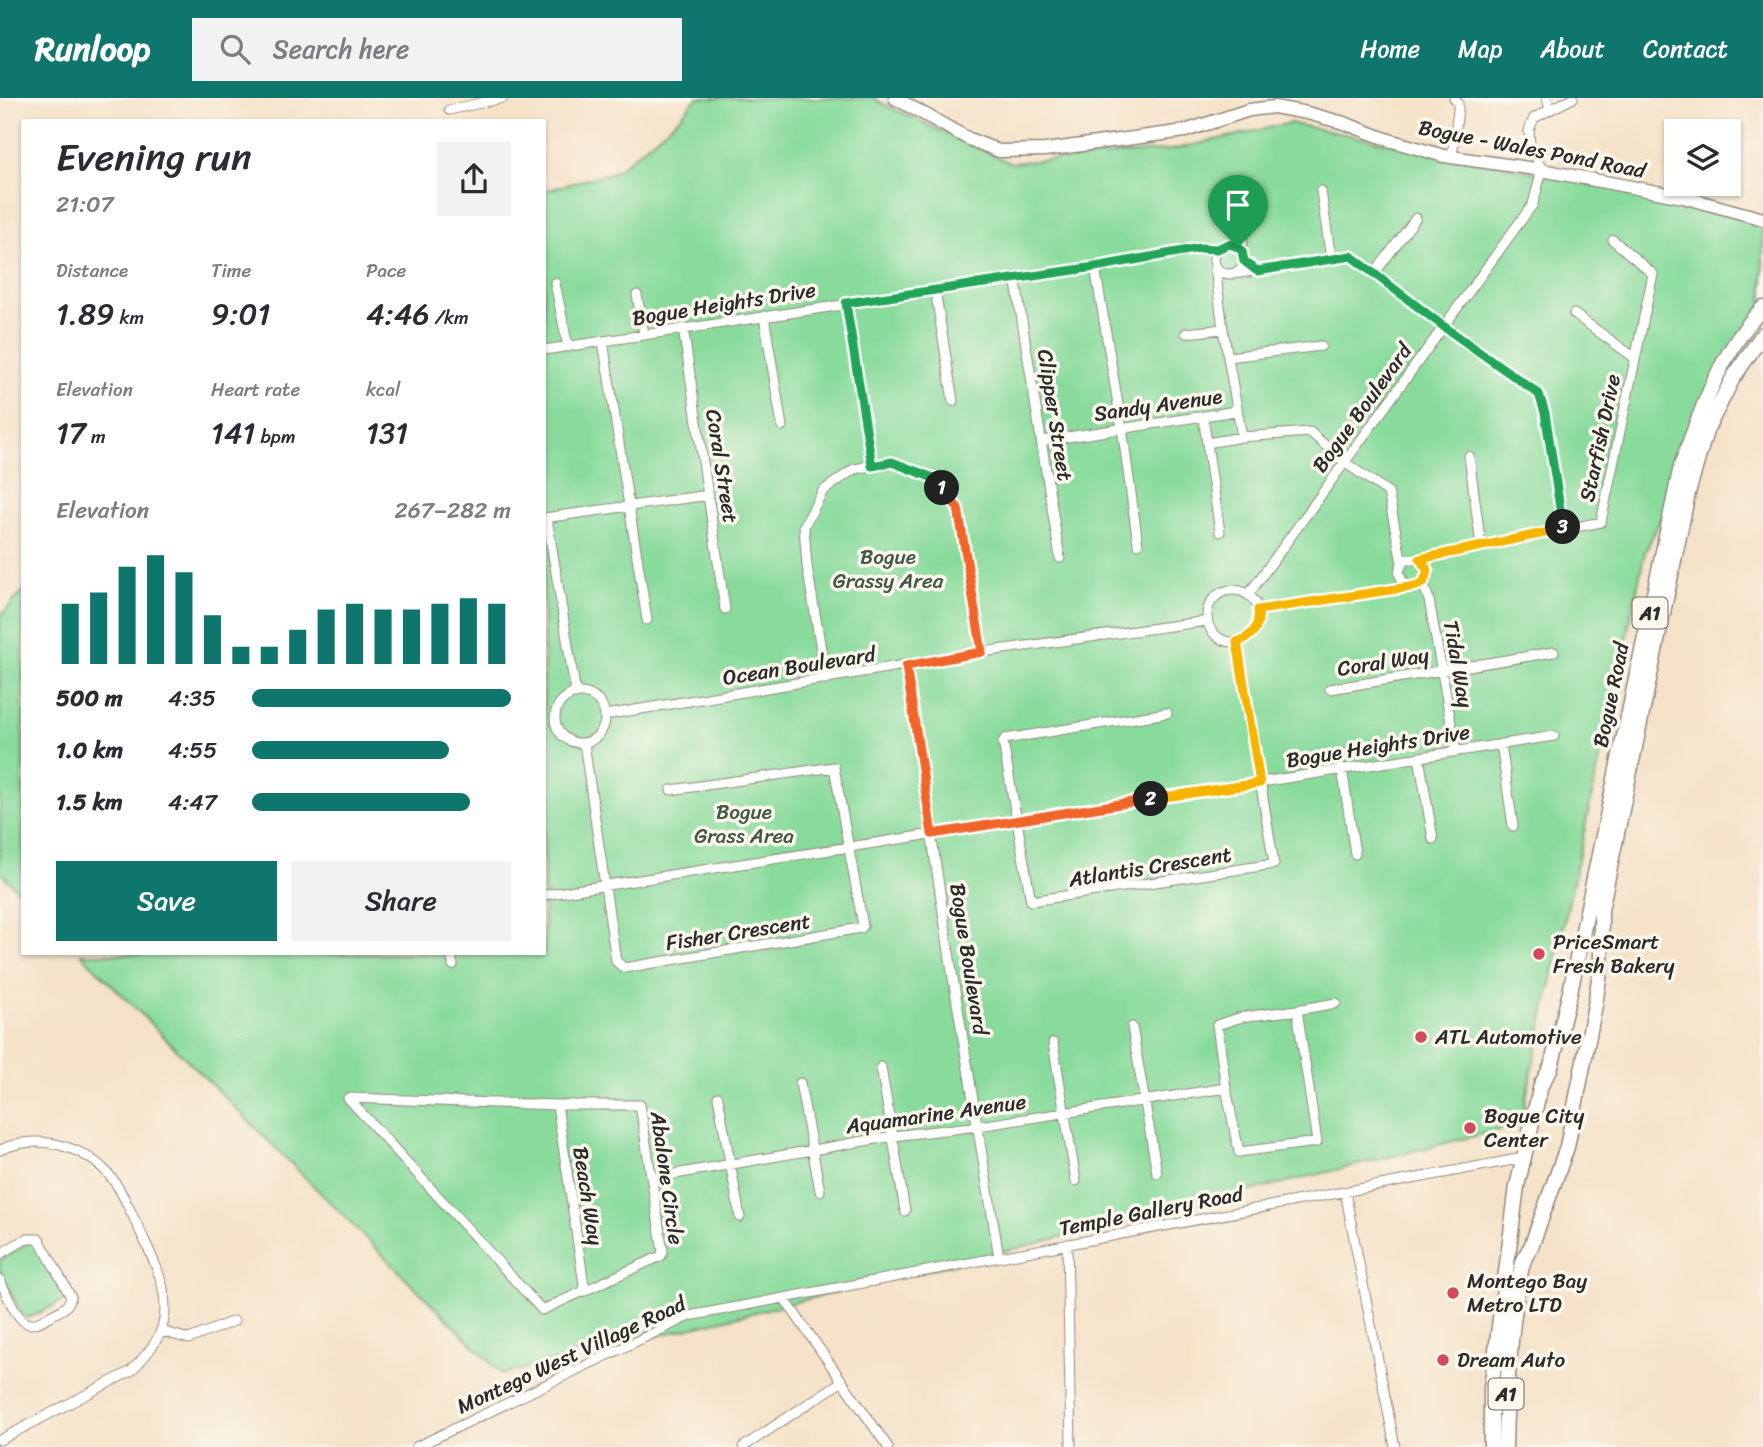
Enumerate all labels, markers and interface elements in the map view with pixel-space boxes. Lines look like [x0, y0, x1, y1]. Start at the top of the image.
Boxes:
search box [192, 18, 682, 81]
text: Runloop [35, 20, 150, 78]
text: Search here [272, 26, 409, 72]
text: Home [1360, 28, 1420, 70]
text: Map [1458, 28, 1502, 70]
text: About [1540, 28, 1605, 70]
text: Contact [1643, 28, 1728, 70]
icon: search [216, 30, 254, 68]
street label: Bogue - Wales Pond Road [1415, 108, 1651, 190]
map controls [1664, 119, 1741, 196]
button: layers [1664, 119, 1741, 196]
text: Evening run [56, 124, 252, 191]
button: share [437, 142, 511, 216]
pin [1208, 175, 1268, 247]
text: 21:07 [56, 184, 114, 225]
icon: arrive [1219, 186, 1257, 224]
text: Distance [56, 254, 128, 287]
text: Time [211, 254, 251, 287]
text: Pace [366, 254, 406, 287]
street label: Bogue Heights Drive [629, 271, 819, 337]
text: 1.89 [56, 287, 114, 341]
text: 9:01 [211, 287, 270, 341]
text: 4:46 [366, 287, 430, 341]
text: km [114, 301, 144, 334]
text: /km [430, 301, 469, 334]
street label: Bogue Boulevard [1302, 333, 1423, 481]
street label: Clipper Street [1026, 346, 1084, 484]
street label: Starfish Drive [1568, 370, 1632, 505]
text: Elevation [56, 373, 133, 406]
text: Heart rate [211, 373, 300, 406]
text: kcal [366, 373, 401, 406]
street label: Sandy Avenue [1091, 377, 1225, 433]
text: 17 [56, 406, 86, 460]
text: 141 [211, 406, 256, 460]
text: 131 [366, 406, 408, 460]
street label: Coral Street [694, 406, 750, 526]
text: m [86, 420, 106, 453]
text: bpm [256, 420, 296, 453]
pin: 1 [925, 470, 960, 506]
text: 1 [937, 471, 946, 504]
text: Elevation [56, 490, 149, 531]
text: 267–282 m [394, 490, 511, 531]
pin: 3 [1546, 510, 1580, 544]
text: 3 [1557, 510, 1568, 543]
park label: Bogue Grassy Area [833, 538, 944, 600]
road number: A1 [1632, 598, 1668, 628]
street label: Tidal Way [1432, 617, 1484, 711]
street label: Ocean Boulevard [720, 635, 880, 697]
street label: Coral Way [1335, 636, 1432, 688]
street label: Bogue Road [1581, 637, 1641, 751]
text: 500 m [56, 678, 123, 719]
text: 4:35 [168, 678, 216, 719]
street label: Bogue Heights Drive [1283, 713, 1473, 779]
text: 1.0 km [56, 730, 123, 771]
text: 4:55 [168, 730, 217, 771]
text: 1.5 km [56, 782, 123, 823]
text: 4:47 [168, 782, 217, 823]
pin: 2 [1134, 782, 1168, 816]
text: 2 [1145, 782, 1156, 815]
park label: Bogue Grass Area [694, 793, 794, 855]
street label: Atlantis Crescent [1065, 835, 1234, 899]
button: Save [56, 861, 277, 941]
button: Share [291, 861, 511, 941]
street label: Bogue Boulevard [938, 881, 1000, 1039]
street label: Fisher Crescent [663, 902, 813, 962]
place label: PriceSmart Fresh Bakery [1553, 923, 1675, 985]
marker: PriceSmart Fresh Bakery [1531, 946, 1547, 962]
place label: ATL Automotive [1434, 1018, 1582, 1056]
marker: ATL Automotive [1413, 1029, 1429, 1045]
street label: Aquamarine Avenue [842, 1083, 1029, 1146]
place label: Bogue City Center [1484, 1097, 1584, 1159]
street label: Abalone Circle [639, 1108, 695, 1247]
marker: Bogue City Center [1462, 1120, 1478, 1136]
street label: Beach Way [561, 1144, 615, 1248]
street label: Temple Gallery Road [1056, 1174, 1248, 1247]
place label: Montego Bay Metro LTD [1467, 1262, 1587, 1324]
street label: Montego West Village Road [450, 1284, 694, 1425]
marker: Montego Bay Metro LTD [1445, 1285, 1461, 1301]
place label: Dream Auto [1457, 1341, 1566, 1379]
marker: Dream Auto [1435, 1352, 1451, 1368]
road number: A1 [1488, 1378, 1524, 1410]

